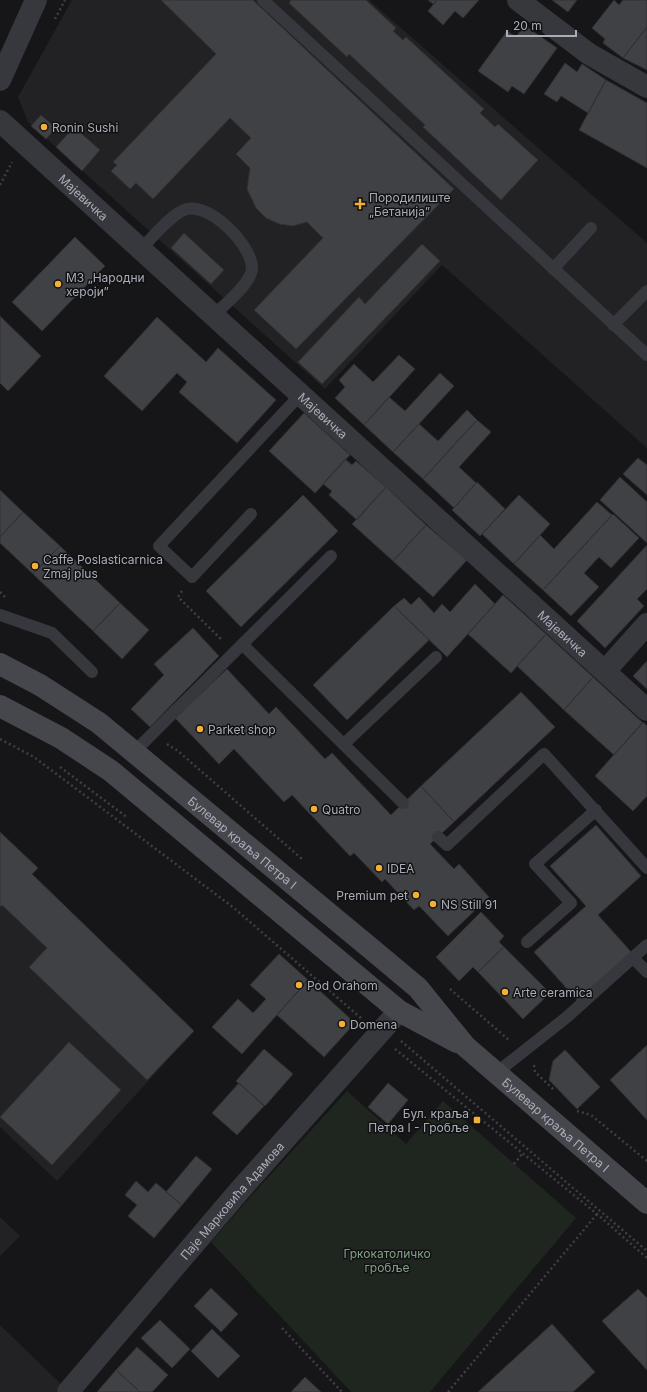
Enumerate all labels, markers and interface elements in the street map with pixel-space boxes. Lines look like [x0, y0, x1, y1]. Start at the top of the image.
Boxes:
scale bar [507, 12, 576, 38]
text: 20 m [513, 18, 542, 33]
place label: Ronin Sushi [52, 120, 118, 135]
marker: Ronin Sushi [39, 122, 49, 132]
street label: Мајевичка [56, 171, 111, 223]
place label: Породилиште „Бетанија” [369, 190, 451, 219]
marker: Породилиште „Бетанија” [354, 198, 366, 210]
place label: МЗ „Народни хероји” [66, 270, 145, 299]
marker: МЗ „Народни хероји” [53, 279, 63, 289]
street label: Мајевичка [295, 389, 351, 441]
place label: Caffe Poslasticarnica Zmaj plus [43, 552, 163, 581]
marker: Caffe Poslasticarnica Zmaj plus [30, 561, 40, 571]
street label: Мајевичка [535, 607, 591, 660]
place label: Parket shop [208, 722, 276, 737]
marker: Parket shop [195, 724, 205, 734]
street label: Булевар краља Петра I [185, 793, 300, 892]
place label: Quatro [322, 802, 360, 817]
marker: Quatro [309, 804, 319, 814]
place label: IDEA [387, 861, 414, 876]
marker: IDEA [374, 863, 384, 873]
place label: Premium pet [336, 888, 408, 903]
marker: Premium pet [411, 890, 421, 900]
place label: NS Still 91 [441, 897, 497, 912]
marker: NS Still 91 [428, 899, 438, 909]
place label: Pod Orahom [307, 978, 378, 993]
marker: Pod Orahom [294, 980, 304, 990]
place label: Arte ceramica [513, 985, 592, 1000]
marker: Arte ceramica [500, 987, 510, 997]
place label: Domena [350, 1017, 397, 1032]
marker: Domena [337, 1019, 347, 1029]
street label: Булевар краља Петра I [499, 1074, 613, 1175]
place label: Бул. краља Петра I - Гробље [368, 1106, 469, 1135]
marker: Бул. краља Петра I - Гробље [472, 1115, 482, 1125]
street label: Паје Марковића Адамова [177, 1139, 287, 1262]
park label: Гркокатоличко гробље [343, 1246, 431, 1275]

